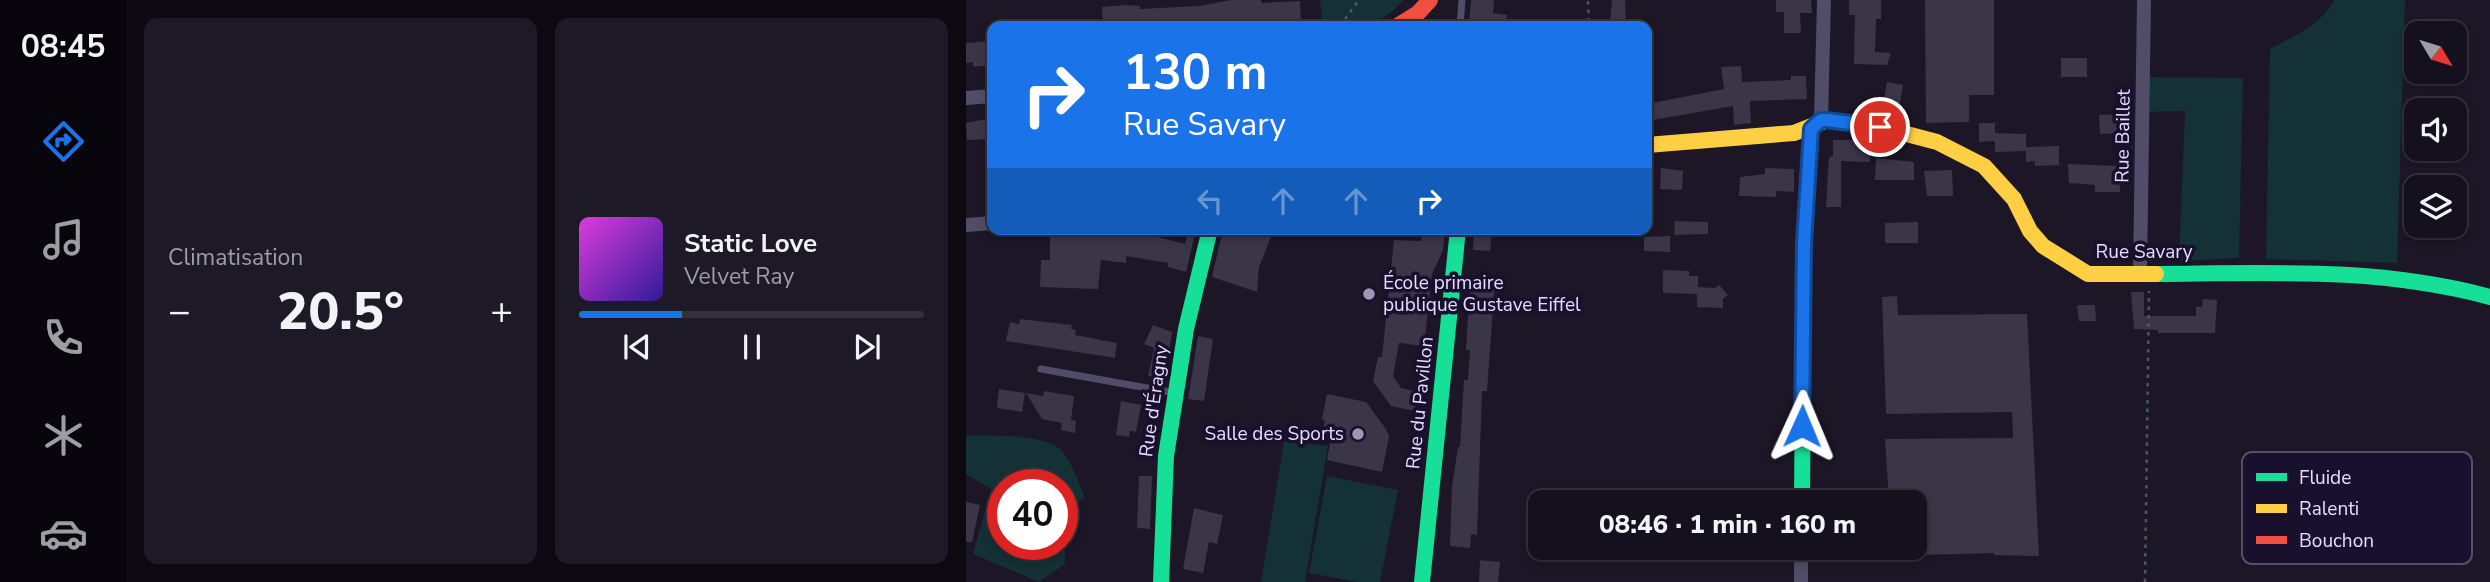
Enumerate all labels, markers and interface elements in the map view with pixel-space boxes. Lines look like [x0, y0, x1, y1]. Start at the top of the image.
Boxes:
north arrow [2404, 21, 2468, 84]
map controls [2404, 21, 2467, 238]
text: 08:45 [21, 25, 105, 68]
text: 130 m [1123, 39, 1267, 106]
icon: right [1008, 49, 1099, 140]
street label: Rue Baillet [2109, 89, 2137, 183]
pin [1850, 97, 1910, 157]
button: sound [2404, 98, 2467, 161]
text: Rue Savary [1123, 103, 1286, 146]
icon: arrive [1861, 108, 1899, 146]
icon: directions [39, 117, 88, 166]
button: layers [2404, 175, 2467, 238]
icon: left [1191, 182, 1229, 220]
icon: ahead [1264, 182, 1302, 220]
icon: ahead [1337, 182, 1375, 220]
icon: right [1410, 182, 1448, 220]
icon: music [39, 215, 88, 264]
text: Static Love [684, 226, 817, 261]
street label: Rue Savary [2096, 239, 2193, 265]
text: Climatisation [168, 242, 303, 273]
text: Velvet Ray [684, 261, 794, 292]
place label: École primaire publique Gustave Eiffel [1383, 270, 1581, 318]
text: 20.5° [277, 276, 404, 347]
text: − [168, 286, 191, 337]
text: + [490, 286, 513, 337]
marker: École primaire publique Gustave Eiffel [1361, 286, 1377, 302]
icon: phone [39, 313, 88, 362]
icon: previous [618, 328, 656, 366]
icon: pause [733, 328, 771, 366]
icon: next [848, 328, 886, 366]
street label: Rue du Pavillon [1400, 335, 1440, 471]
street label: Rue d'Éragny [1133, 343, 1175, 459]
position arrow [1765, 389, 1839, 463]
icon: climate [39, 411, 88, 460]
place label: Salle des Sports [1204, 421, 1344, 447]
marker: Salle des Sports [1350, 426, 1366, 442]
legend [2242, 452, 2472, 564]
text: Fluide [2299, 465, 2351, 491]
speed limit sign: 40 [987, 469, 1078, 560]
text: Ralenti [2299, 496, 2359, 522]
text: 08:46 · 1 min · 160 m [1599, 507, 1856, 542]
icon: car [39, 509, 88, 558]
text: Bouchon [2299, 528, 2374, 554]

